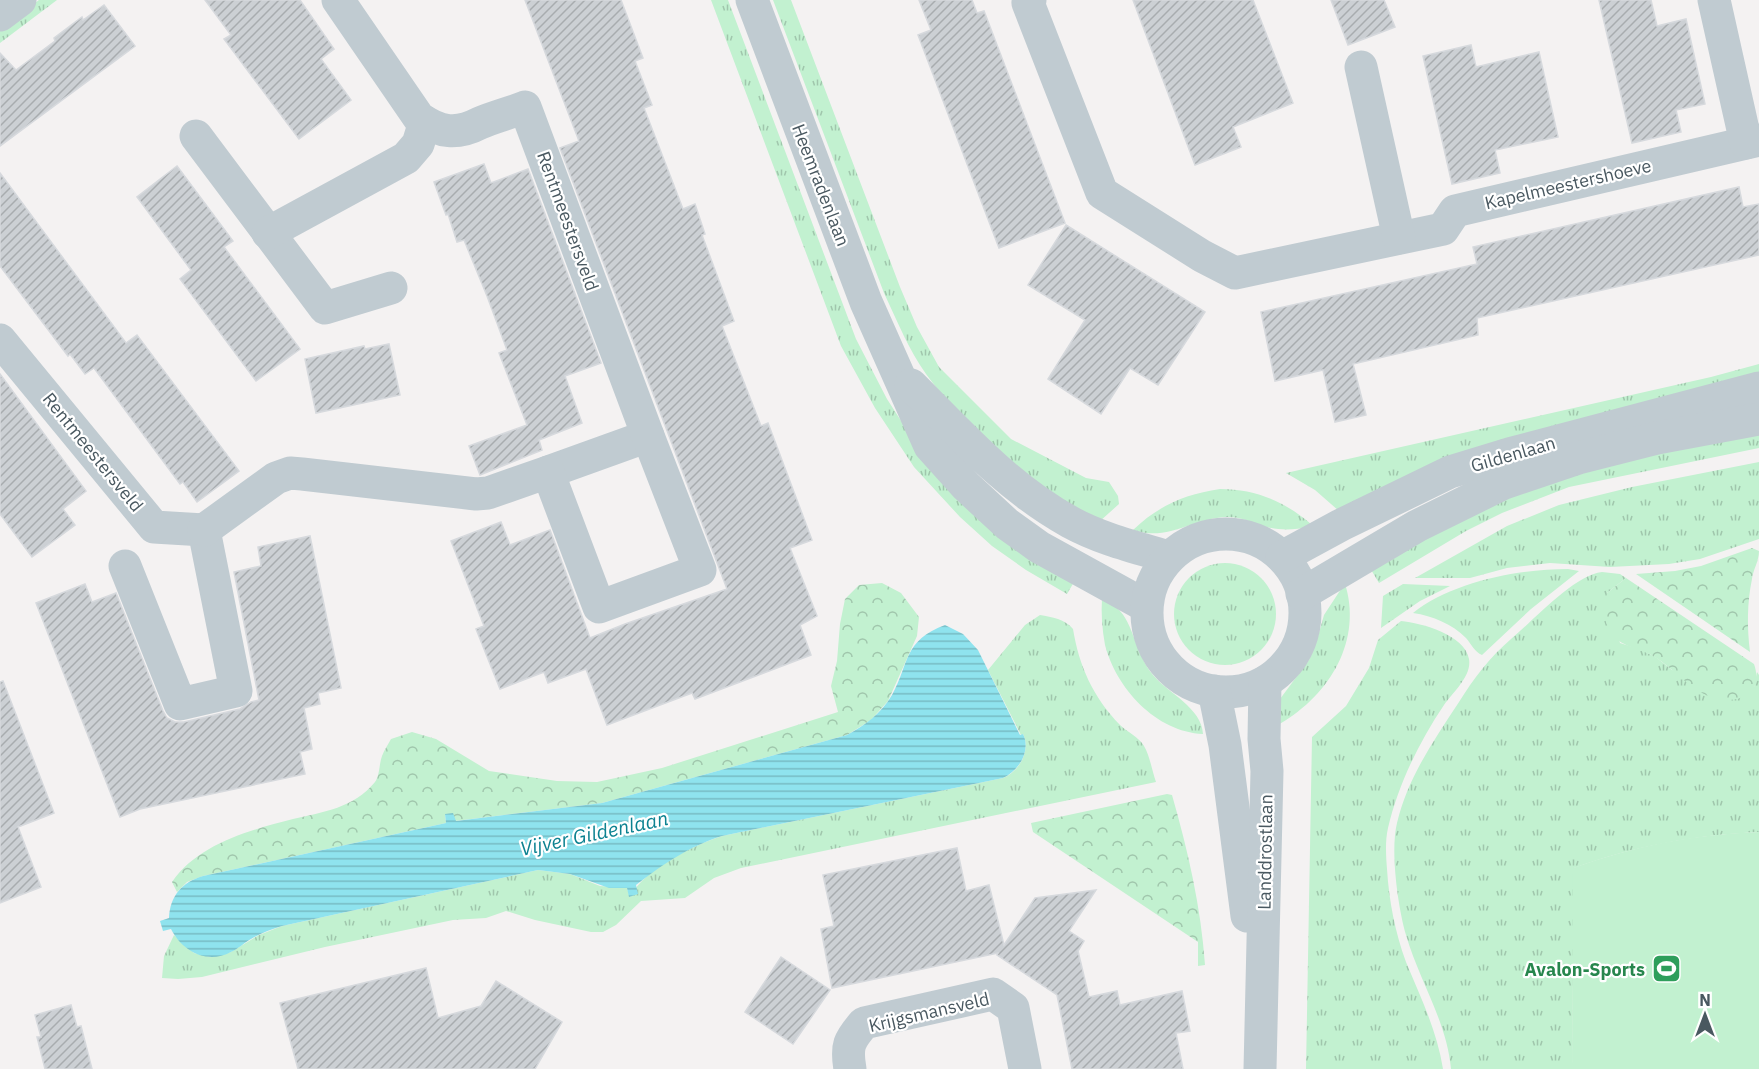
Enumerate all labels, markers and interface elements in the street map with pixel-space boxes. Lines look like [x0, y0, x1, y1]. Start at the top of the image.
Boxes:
street label: Heemradenlaan [787, 121, 855, 249]
street label: Rentmeestersveld [532, 148, 604, 294]
street label: Kapelmeestershoeve [1482, 154, 1654, 214]
street label: Rentmeestersveld [38, 388, 148, 516]
street label: Gildenlaan [1468, 431, 1558, 477]
street label: Landdrostlaan [1252, 794, 1278, 910]
water label: Vijver Gildenlaan [517, 804, 671, 862]
sports icon: Avalon-Sports [1650, 953, 1682, 985]
place label: Avalon-Sports [1525, 958, 1645, 981]
north arrow [1675, 985, 1735, 1045]
street label: Krijgsmansveld [866, 987, 992, 1037]
text: N [1699, 990, 1711, 1010]

